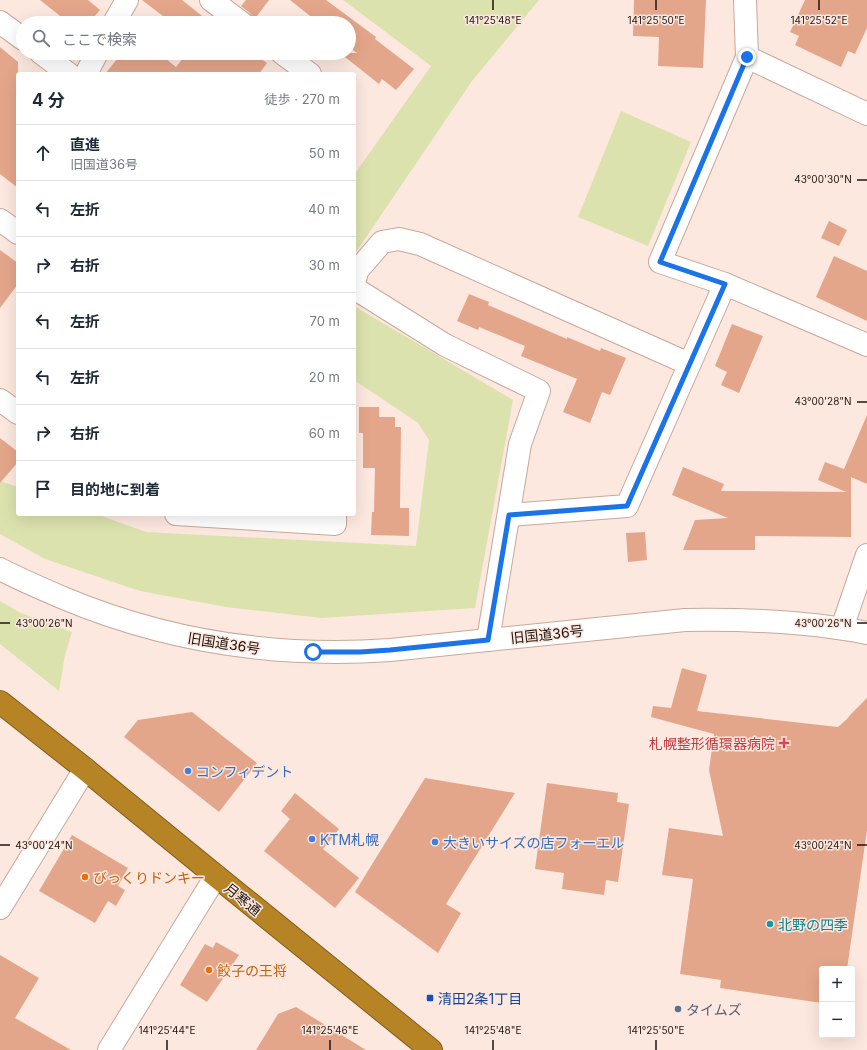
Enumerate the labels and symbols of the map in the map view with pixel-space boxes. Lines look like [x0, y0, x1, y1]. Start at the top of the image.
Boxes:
text: 141°25'48"E [465, 14, 521, 26]
text: 141°25'50"E [627, 14, 685, 26]
text: 141°25'52"E [791, 14, 847, 26]
route end [738, 48, 756, 66]
text: 43°00'30"N [794, 173, 852, 185]
text: 43°00'28"N [794, 395, 852, 407]
text: 43°00'26"N [15, 617, 73, 629]
text: 43°00'26"N [794, 617, 852, 629]
street label: 旧国道36号 [510, 622, 584, 646]
street label: 旧国道36号 [186, 629, 262, 657]
route start [304, 643, 322, 661]
place label: 札幌整形循環器病院 [649, 735, 775, 752]
marker: 札幌整形循環器病院 [778, 737, 790, 749]
place label: コンフィデント [196, 763, 293, 780]
marker: コンフィデント [183, 766, 193, 776]
place label: KTM札幌 [320, 831, 379, 848]
marker: KTM札幌 [307, 834, 317, 844]
place label: 大きいサイズの店フォーエル [443, 834, 625, 851]
marker: 大きいサイズの店フォーエル [430, 837, 440, 847]
text: 43°00'24"N [15, 839, 73, 851]
text: 43°00'24"N [794, 839, 852, 851]
place label: びっくりドンキー [93, 869, 205, 886]
marker: びっくりドンキー [80, 872, 90, 882]
street label: 月寒通 [221, 879, 265, 919]
place label: 北野の四季 [778, 916, 848, 933]
marker: 北野の四季 [765, 919, 775, 929]
place label: 餃子の王将 [217, 962, 287, 979]
marker: 餃子の王将 [204, 965, 214, 975]
place label: 清田2条1丁目 [438, 990, 522, 1007]
marker: 清田2条1丁目 [425, 993, 435, 1003]
place label: タイムズ [686, 1001, 742, 1018]
marker: タイムズ [673, 1004, 683, 1014]
text: 141°25'44"E [138, 1024, 196, 1036]
text: 141°25'46"E [302, 1024, 358, 1036]
text: 141°25'48"E [465, 1024, 521, 1036]
text: 141°25'50"E [627, 1024, 685, 1036]

